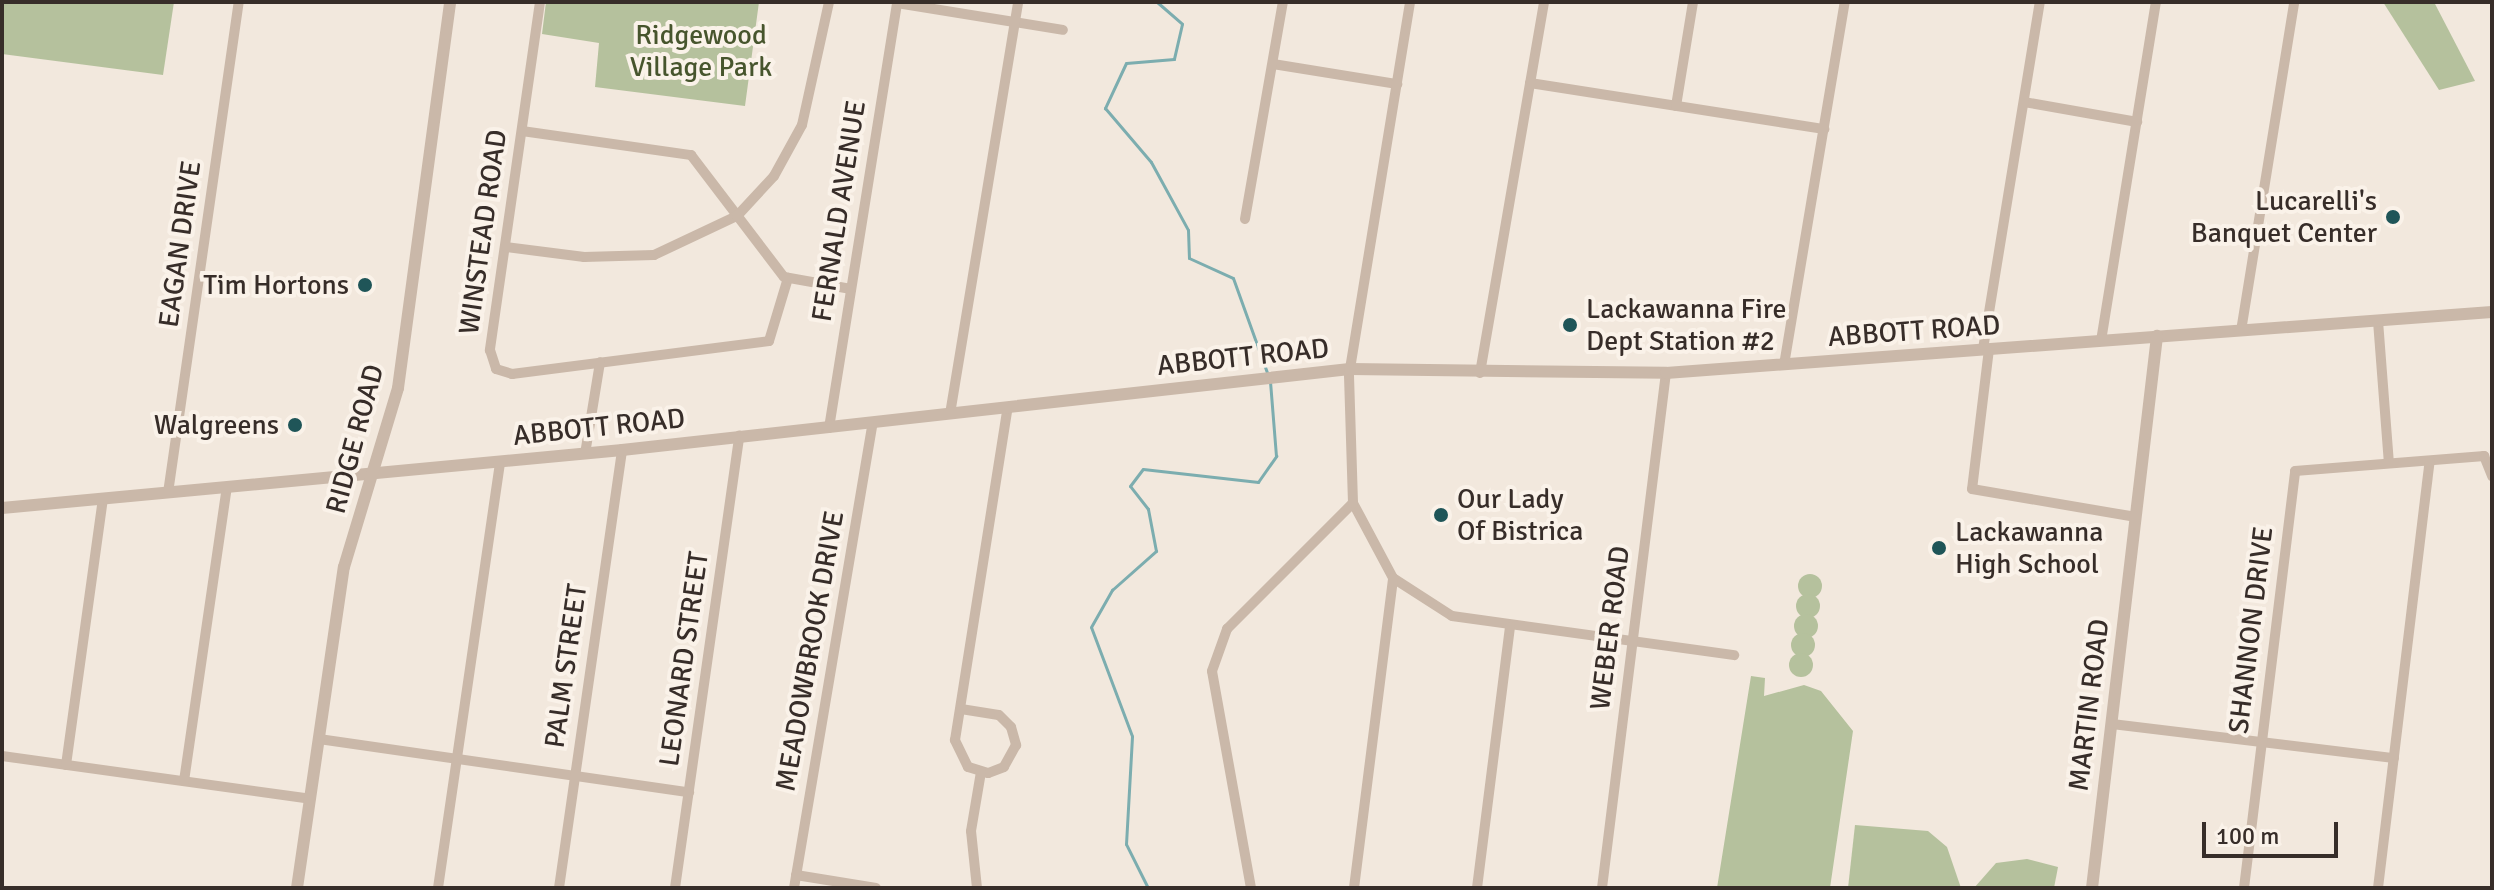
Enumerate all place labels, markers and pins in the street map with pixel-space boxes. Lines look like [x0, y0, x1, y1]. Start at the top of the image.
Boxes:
place label: Lucarelli's Banquet Center [2191, 184, 2377, 250]
marker: Lucarelli's Banquet Center [2384, 208, 2402, 226]
place label: Tim Hortons [203, 268, 349, 302]
marker: Tim Hortons [356, 276, 374, 294]
place label: Lackawanna Fire Dept Station #2 [1586, 292, 1787, 358]
marker: Lackawanna Fire Dept Station #2 [1561, 316, 1579, 334]
place label: Walgreens [154, 408, 279, 442]
marker: Walgreens [286, 416, 304, 434]
place label: Our Lady Of Bistrica [1457, 482, 1583, 548]
marker: Our Lady Of Bistrica [1432, 506, 1450, 524]
place label: Lackawanna High School [1955, 515, 2103, 581]
marker: Lackawanna High School [1930, 539, 1948, 557]

